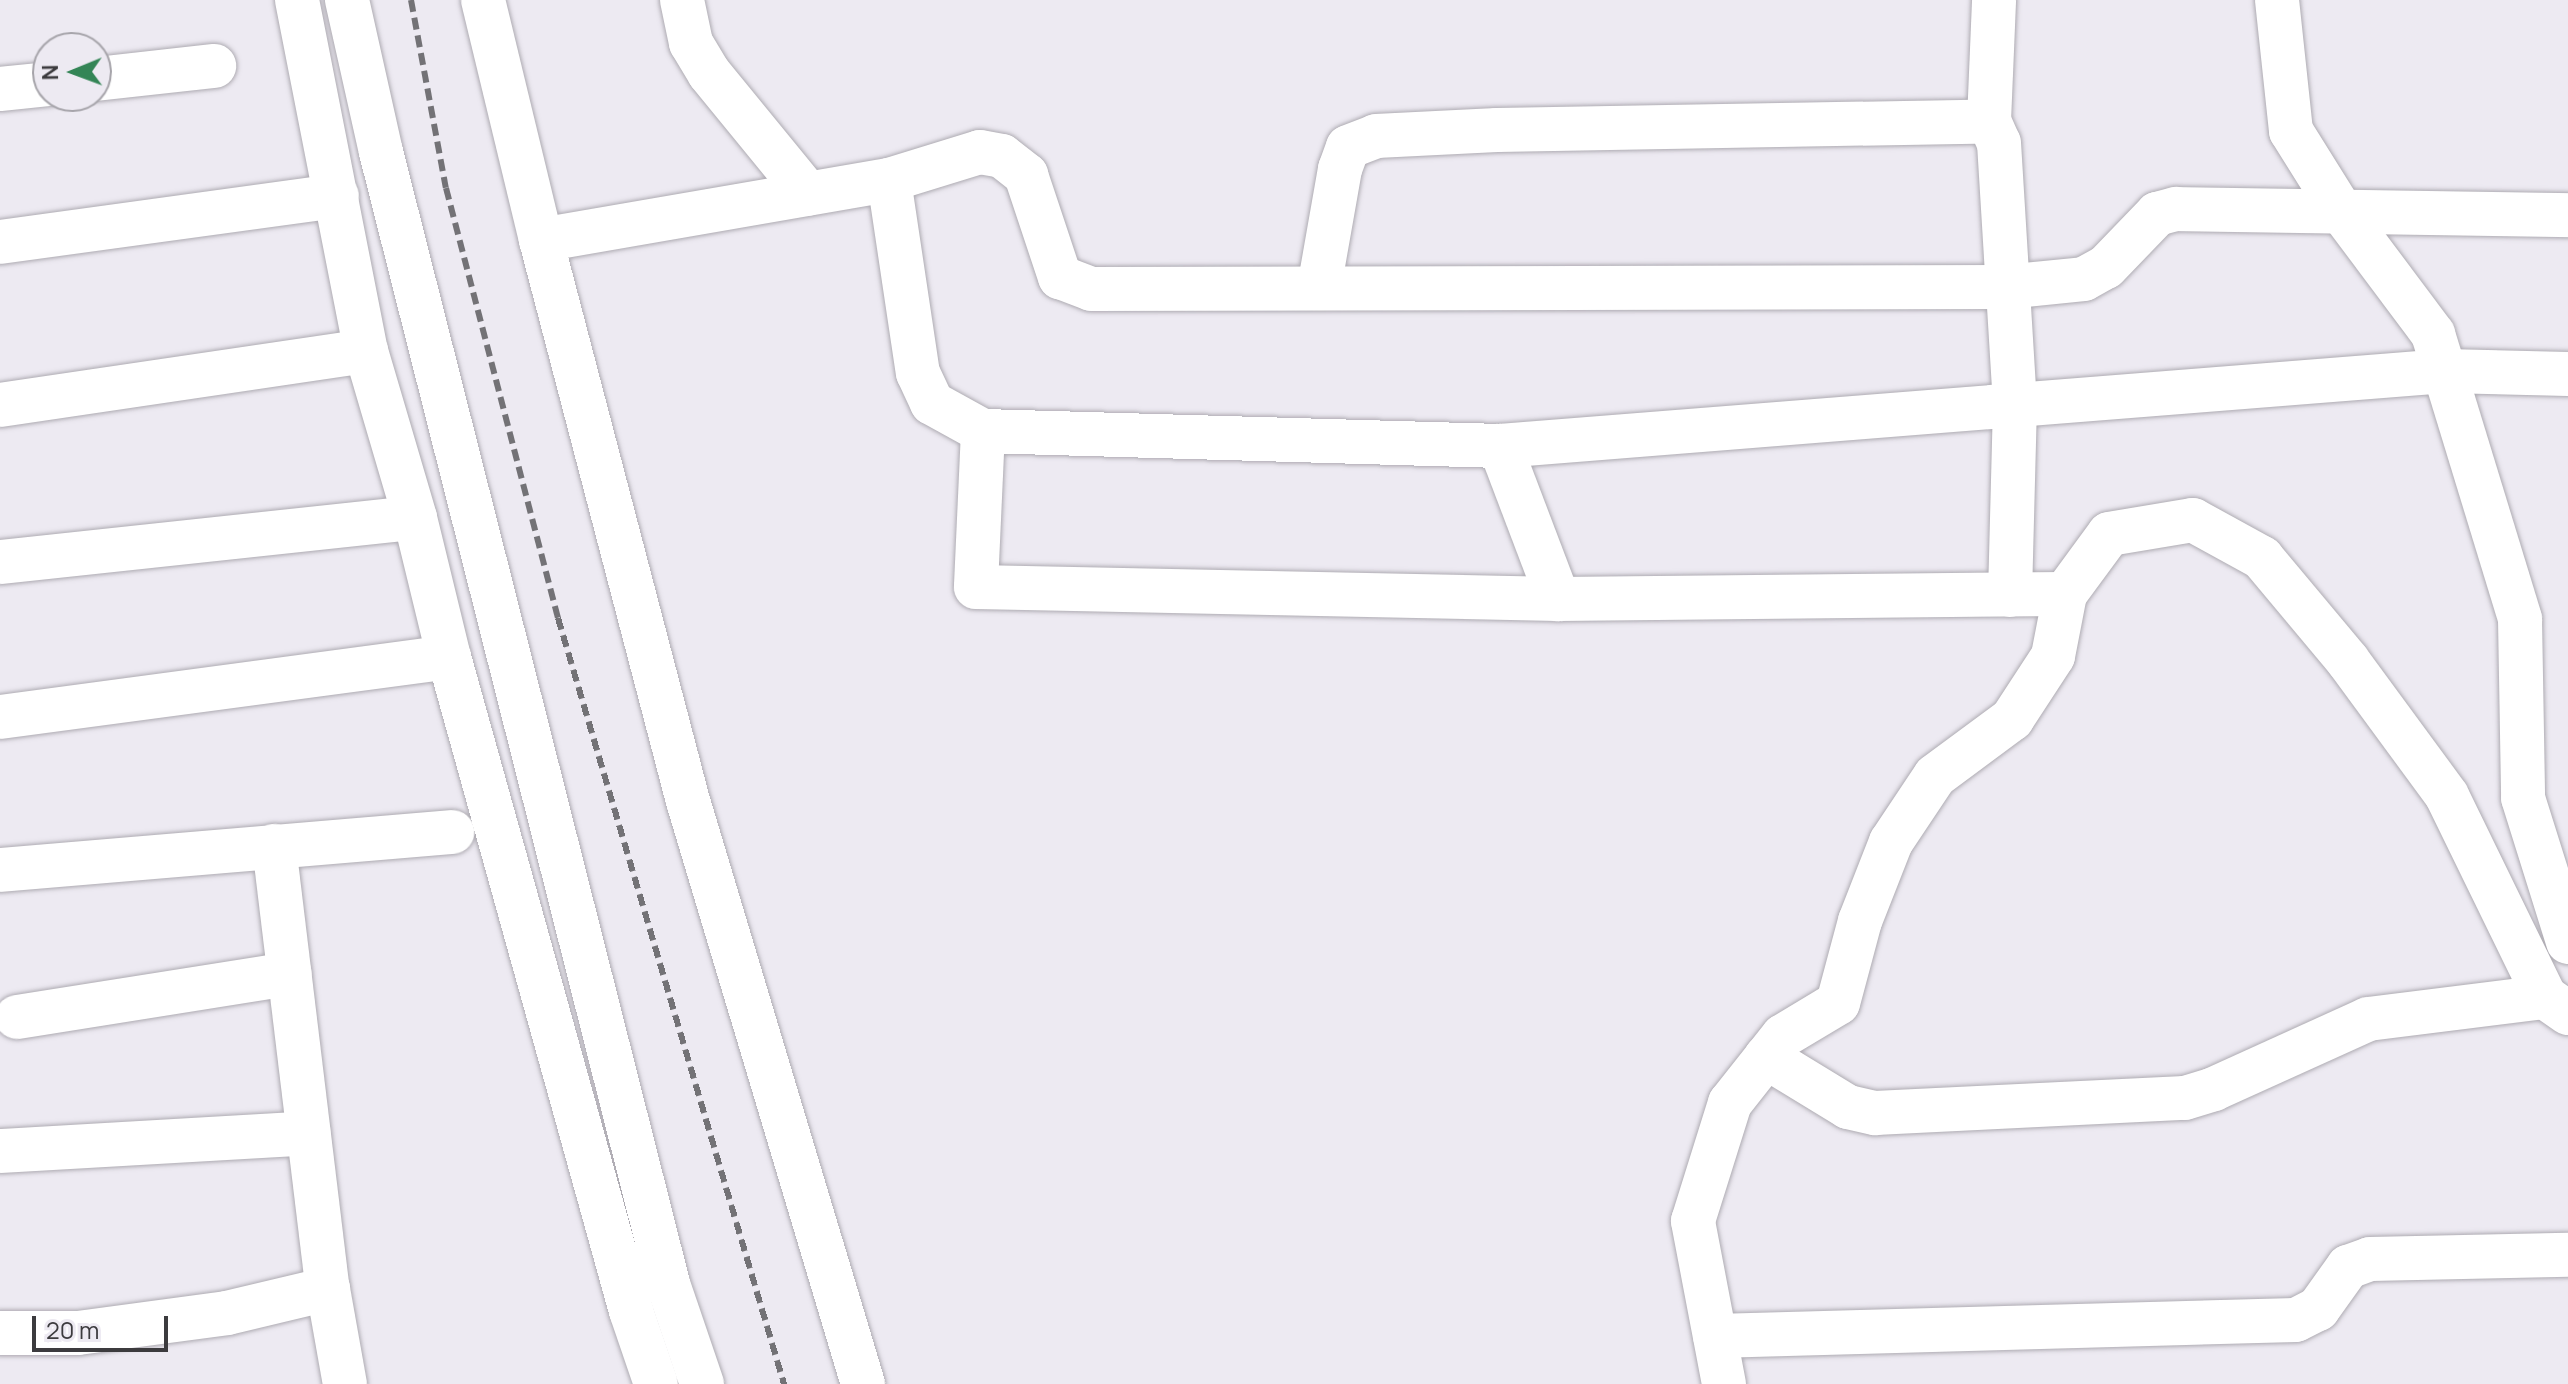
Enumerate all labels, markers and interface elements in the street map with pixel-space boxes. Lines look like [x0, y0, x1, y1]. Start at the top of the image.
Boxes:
north arrow [32, 32, 112, 112]
text: N [35, 64, 65, 81]
scale bar [36, 1300, 172, 1350]
text: 20 m [46, 1313, 99, 1346]

